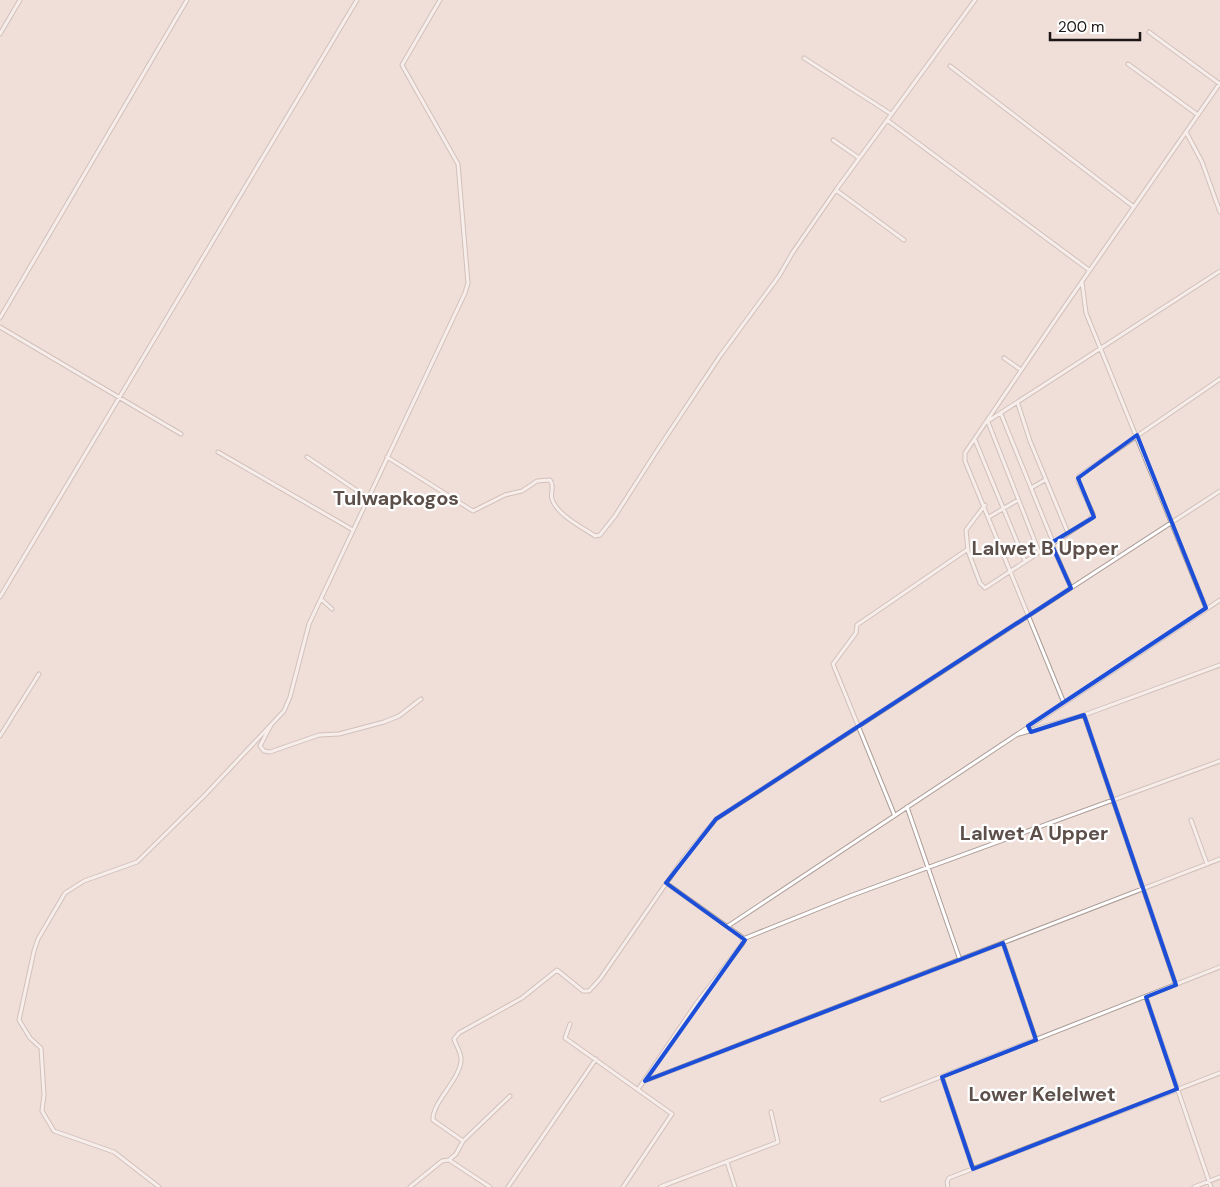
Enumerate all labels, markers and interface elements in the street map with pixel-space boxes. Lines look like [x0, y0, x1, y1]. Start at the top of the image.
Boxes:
scale bar [1050, 10, 1140, 42]
text: 200 m [1058, 17, 1104, 37]
district label: Tulwapkogos [333, 485, 459, 511]
district label: Lalwet B Upper [971, 535, 1119, 561]
district label: Lalwet A Upper [960, 820, 1108, 846]
district label: Lower Kelelwet [968, 1081, 1116, 1107]

